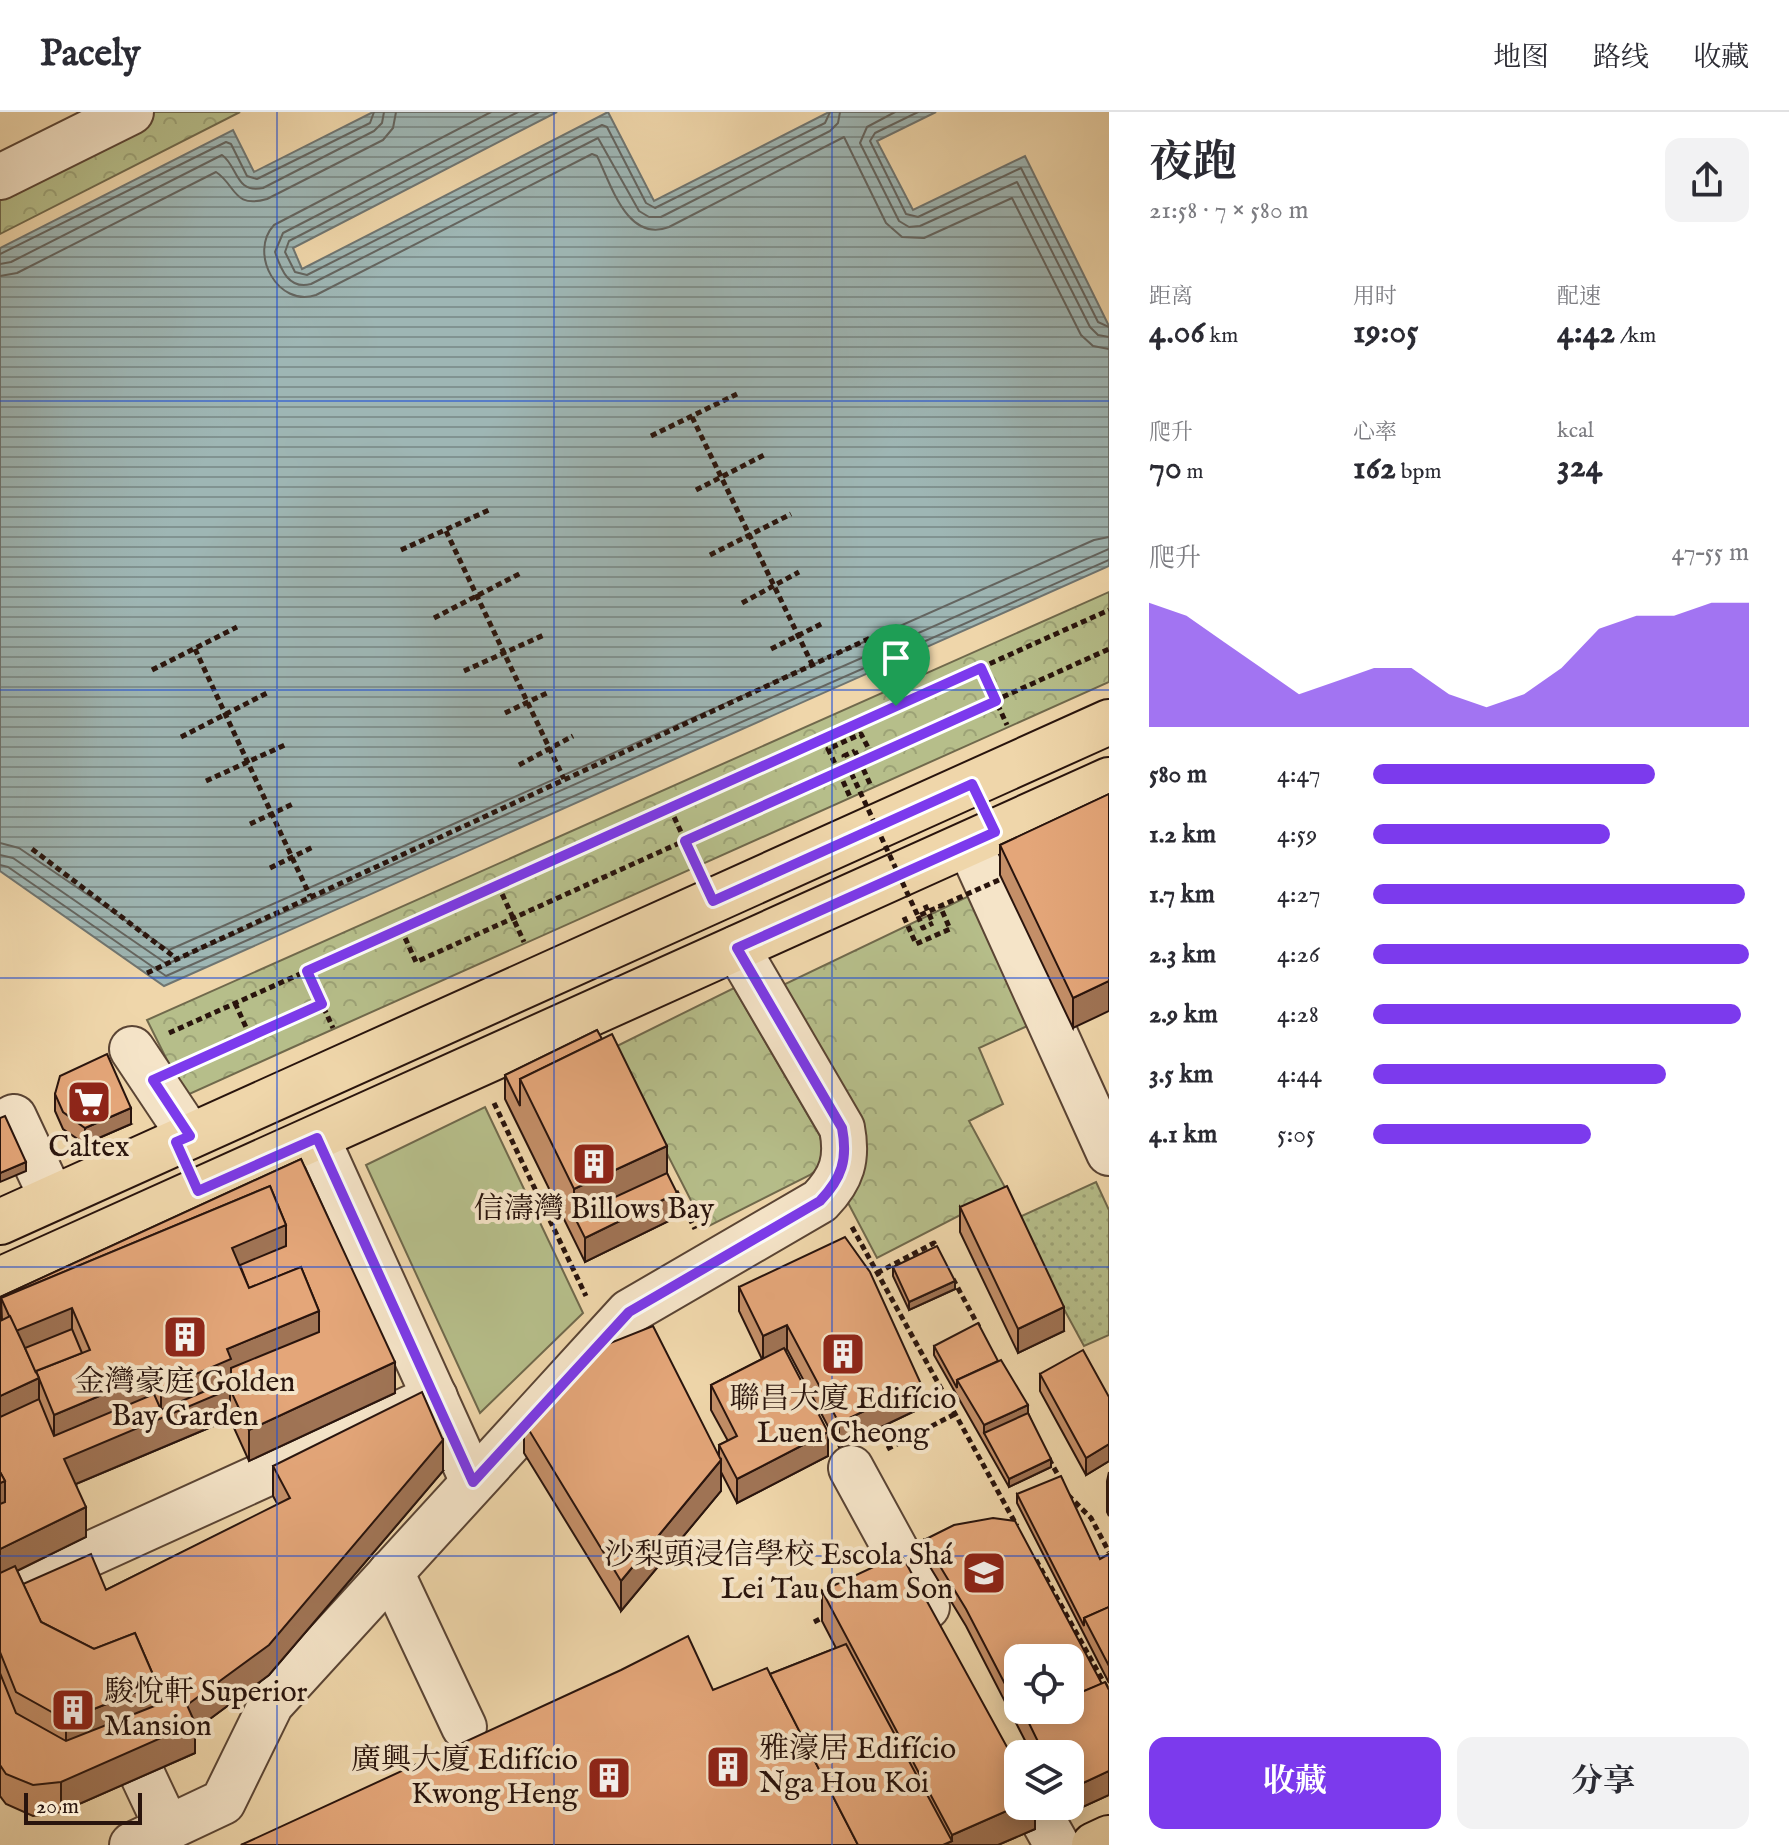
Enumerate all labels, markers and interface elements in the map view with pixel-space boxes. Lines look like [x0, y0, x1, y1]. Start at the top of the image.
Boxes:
text: Pacely [40, 31, 141, 79]
text: 地图 [1493, 41, 1549, 76]
text: 路线 [1593, 41, 1649, 76]
text: 收藏 [1693, 41, 1749, 76]
text: 夜跑 [1149, 136, 1237, 192]
button: share [1665, 138, 1749, 222]
text: 21:58 · 7 × 580 m [1149, 194, 1309, 227]
text: 距离 [1149, 283, 1193, 311]
text: 用时 [1353, 283, 1397, 311]
text: 配速 [1557, 283, 1601, 311]
text: 4.06 [1149, 311, 1205, 354]
text: 19:05 [1353, 311, 1419, 354]
text: 4:42 [1557, 311, 1615, 354]
text: km [1205, 322, 1238, 350]
text: /km [1615, 322, 1656, 350]
text: kcal [1557, 417, 1594, 445]
text: 爬升 [1149, 419, 1193, 447]
text: 心率 [1353, 419, 1397, 447]
text: 324 [1557, 445, 1602, 488]
text: 70 [1149, 447, 1182, 490]
text: 162 [1353, 447, 1396, 490]
text: m [1182, 458, 1203, 486]
text: bpm [1396, 458, 1441, 486]
text: 47–55 m [1672, 536, 1749, 569]
text: 爬升 [1149, 542, 1201, 575]
pin [862, 624, 930, 706]
icon: arrive [874, 636, 918, 680]
text: 580 m [1149, 758, 1207, 791]
text: 4:47 [1277, 758, 1321, 791]
text: 1.2 km [1149, 818, 1216, 851]
text: 4:59 [1277, 818, 1317, 851]
text: 1.7 km [1149, 878, 1215, 911]
text: 4:27 [1277, 878, 1321, 911]
text: 2.3 km [1149, 938, 1216, 971]
text: 4:26 [1277, 938, 1320, 971]
text: 2.9 km [1149, 998, 1218, 1031]
text: 4:28 [1277, 998, 1319, 1031]
text: 3.5 km [1149, 1058, 1213, 1091]
text: 4:44 [1277, 1058, 1322, 1091]
supermarket icon: Caltex [65, 1078, 113, 1126]
text: 4.1 km [1149, 1118, 1217, 1151]
text: 5:05 [1277, 1118, 1315, 1151]
place label: Caltex [48, 1129, 130, 1167]
building icon: 信濤灣 Billows Bay [570, 1140, 618, 1188]
place label: 信濤灣 Billows Bay [474, 1191, 715, 1229]
building icon: 金灣豪庭 Golden Bay Garden [161, 1313, 209, 1361]
building icon: 聯昌大廈 Edifício Luen Cheong [819, 1330, 867, 1378]
place label: 金灣豪庭 Golden Bay Garden [75, 1364, 295, 1436]
place label: 聯昌大廈 Edifício Luen Cheong [729, 1381, 957, 1453]
place label: 沙梨頭浸信學校 Escola Shá Lei Tau Cham Son [604, 1537, 953, 1609]
school or university icon: 沙梨頭浸信學校 Escola Shá Lei Tau Cham Son [960, 1549, 1008, 1597]
map controls [1004, 1644, 1084, 1820]
button: locate [1004, 1644, 1084, 1724]
place label: 駿悅軒 Superior Mansion [104, 1674, 308, 1746]
building icon: 駿悅軒 Superior Mansion [49, 1686, 97, 1734]
place label: 雅濠居 Edifício Nga Hou Koi [759, 1731, 956, 1803]
button: 收藏 [1149, 1737, 1441, 1829]
button: 分享 [1457, 1737, 1749, 1829]
button: layers [1004, 1740, 1084, 1820]
place label: 廣興大廈 Edifício Kwong Heng [351, 1742, 579, 1814]
building icon: 雅濠居 Edifício Nga Hou Koi [704, 1743, 752, 1791]
building icon: 廣興大廈 Edifício Kwong Heng [585, 1754, 633, 1802]
scale bar [24, 1789, 142, 1825]
text: 20 m [36, 1793, 79, 1821]

